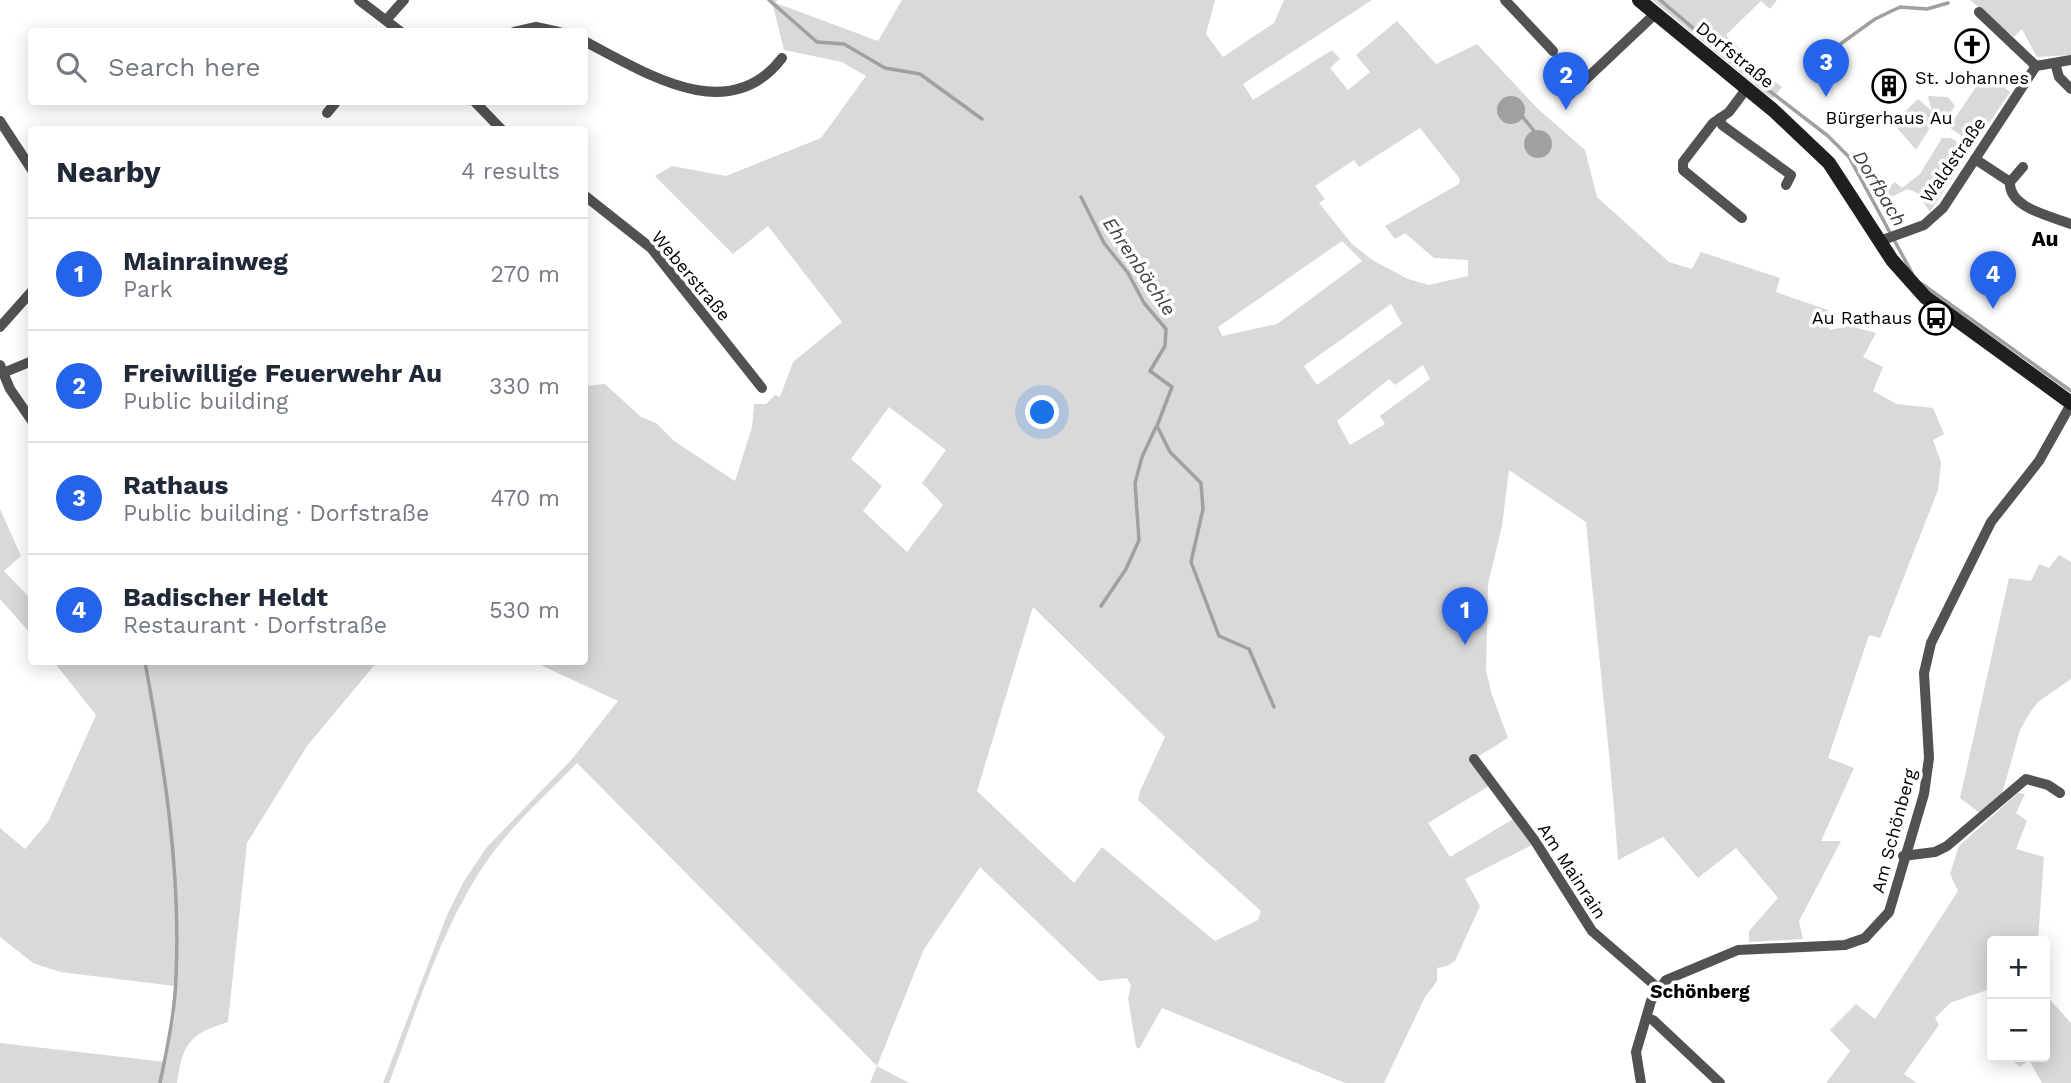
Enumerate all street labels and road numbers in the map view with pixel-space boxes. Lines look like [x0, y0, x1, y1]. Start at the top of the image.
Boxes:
street label: Dorfstraße [1692, 17, 1778, 92]
street label: Waldstraße [1915, 113, 1990, 206]
street label: Weberstraße [647, 226, 735, 325]
street label: Am Schönberg [1867, 766, 1920, 895]
street label: Am Mainrain [1534, 819, 1611, 922]

